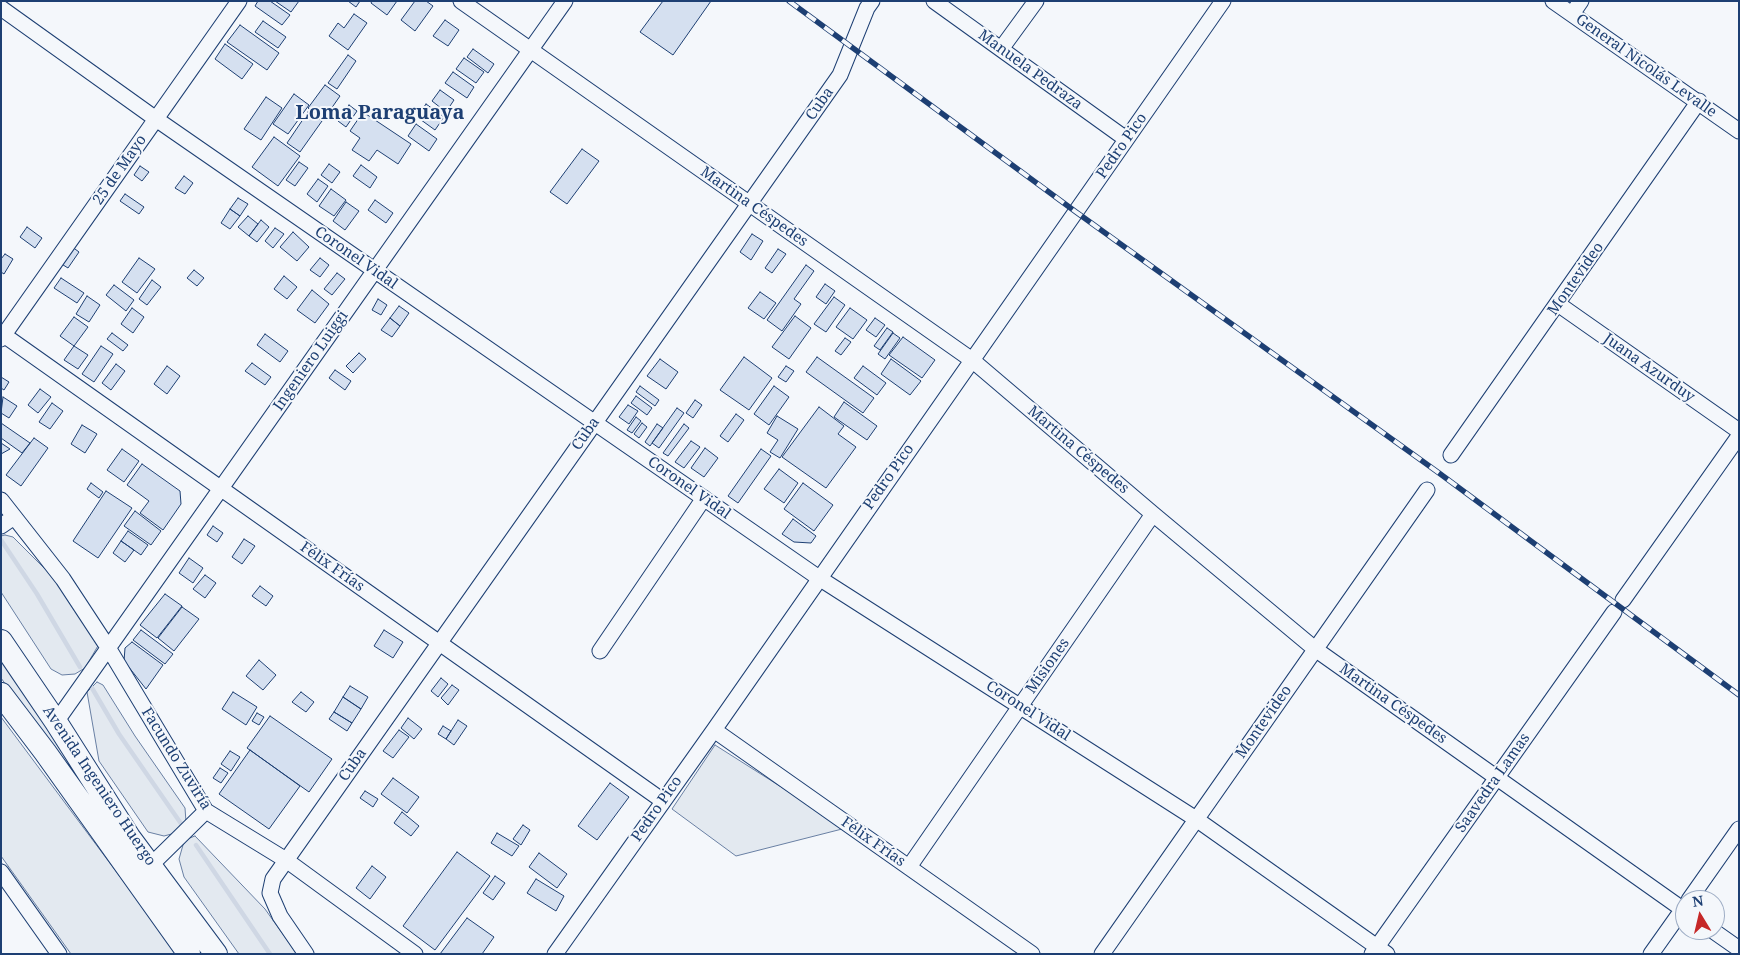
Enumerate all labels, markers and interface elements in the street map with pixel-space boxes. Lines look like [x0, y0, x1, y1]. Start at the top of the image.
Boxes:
street label: General Nicolás Levalle [1572, 10, 1720, 122]
street label: Manuela Pedraza [974, 26, 1086, 114]
street label: Cuba [802, 84, 838, 124]
district label: Loma Paraguaya [296, 101, 464, 125]
street label: Pedro Pico [1093, 110, 1151, 182]
street label: 25 de Mayo [89, 132, 151, 208]
street label: Martina Céspedes [697, 163, 811, 251]
street label: Coronel Vidal [311, 223, 401, 293]
street label: Montevideo [1544, 239, 1608, 319]
street label: Ingeniero Luiggi [270, 308, 352, 414]
street label: Juana Azurduy [1600, 330, 1698, 406]
street label: Martina Céspedes [1024, 402, 1132, 498]
street label: Cuba [568, 414, 604, 454]
street label: Pedro Pico [860, 441, 918, 513]
street label: Coronel Vidal [644, 453, 734, 523]
street label: Félix Frías [296, 538, 368, 596]
street label: Misiones [1022, 635, 1074, 697]
street label: Martina Céspedes [1336, 660, 1450, 748]
street label: Coronel Vidal [982, 677, 1074, 745]
street label: Montevideo [1232, 682, 1296, 762]
street label: Avenida Ingeniero Huergo [39, 703, 159, 869]
street label: Facundo Zuviría [137, 705, 215, 813]
street label: Saavedra Lamas [1452, 730, 1534, 836]
street label: Cuba [335, 745, 371, 785]
street label: Pedro Pico [628, 773, 686, 845]
street label: Félix Frías [837, 813, 909, 871]
north arrow [1675, 890, 1725, 940]
text: N [1691, 890, 1705, 911]

